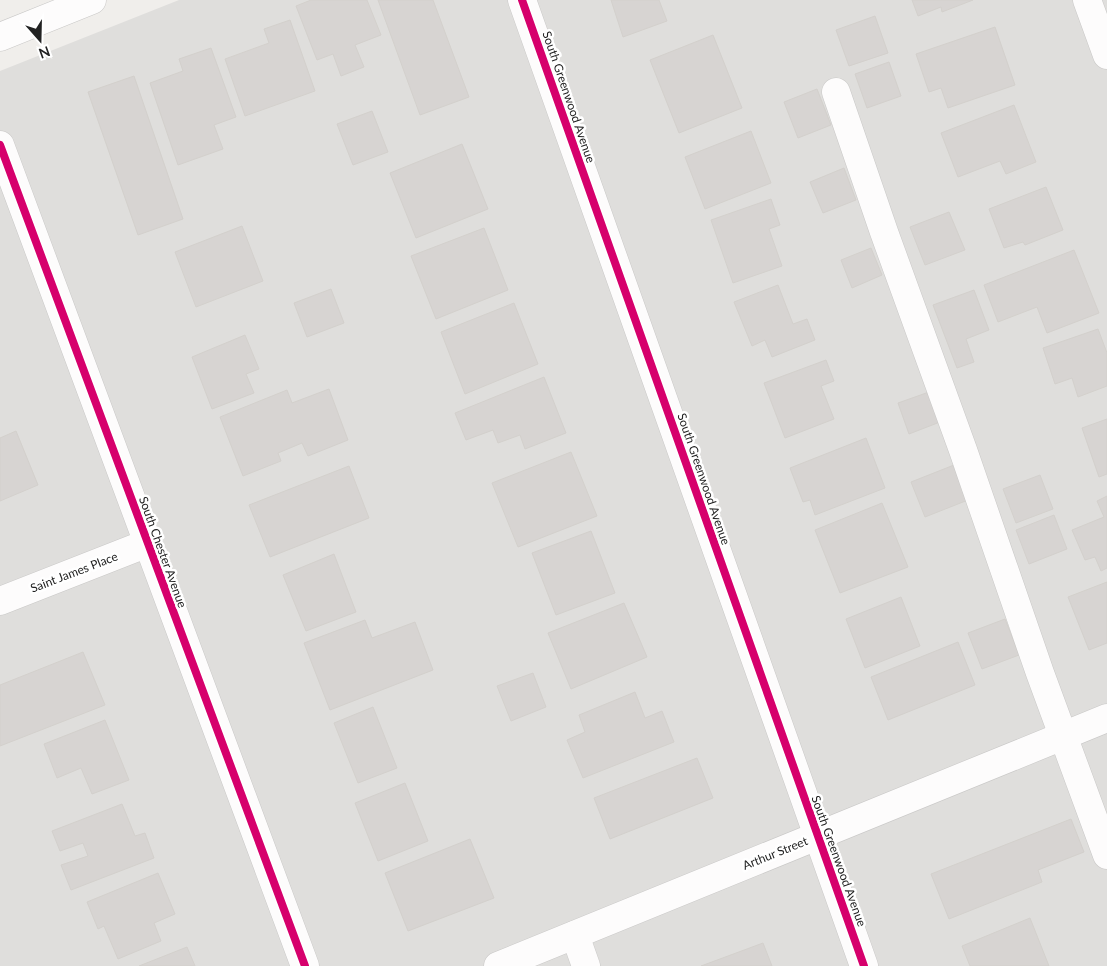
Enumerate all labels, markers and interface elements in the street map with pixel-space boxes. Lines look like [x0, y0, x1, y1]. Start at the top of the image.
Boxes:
north arrow [15, 15, 65, 65]
street label: South Greenwood Avenue [539, 29, 599, 165]
text: N [37, 43, 53, 63]
street label: South Greenwood Avenue [674, 411, 734, 547]
street label: South Chester Avenue [136, 494, 190, 610]
street label: Saint James Place [28, 548, 120, 596]
street label: South Greenwood Avenue [808, 793, 870, 929]
street label: Arthur Street [740, 833, 810, 873]

